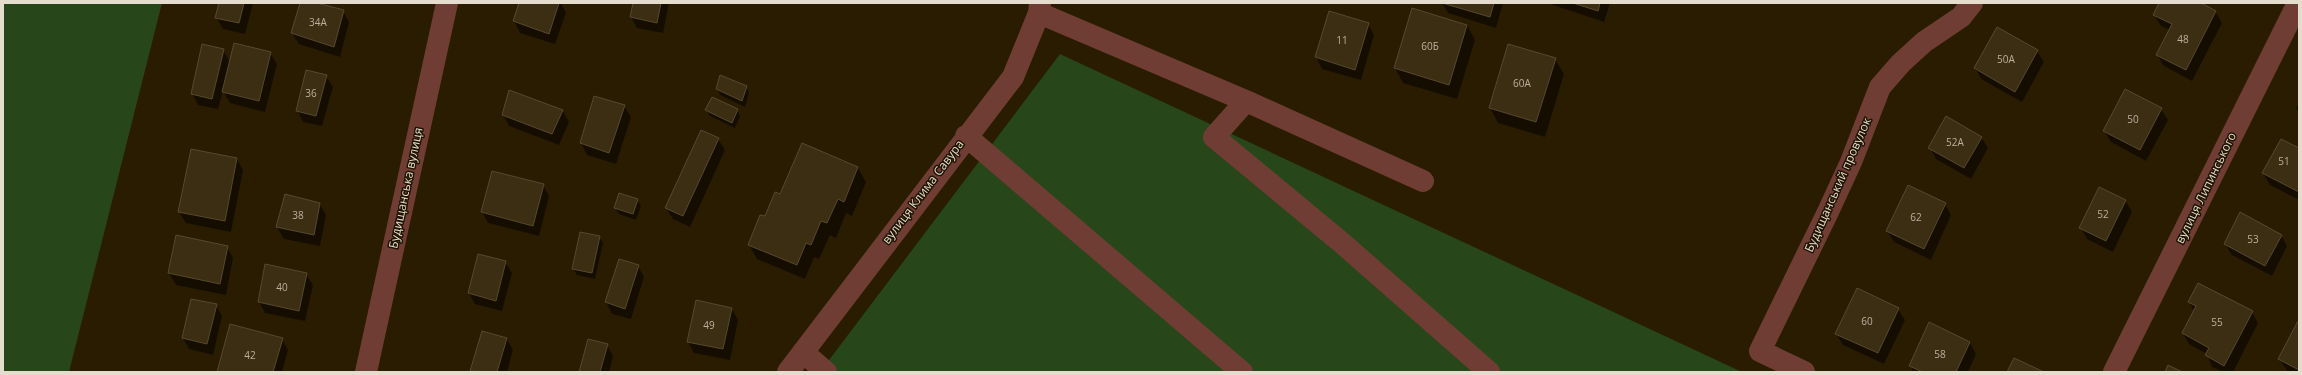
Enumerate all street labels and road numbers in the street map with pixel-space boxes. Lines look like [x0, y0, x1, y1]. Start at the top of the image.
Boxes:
street label: Будищанський провулок [1800, 114, 1875, 255]
street label: Будищанська вулиця [384, 126, 427, 250]
street label: вулиця Липинського [2171, 129, 2240, 246]
street label: вулиця Клима Савура [878, 136, 967, 247]

